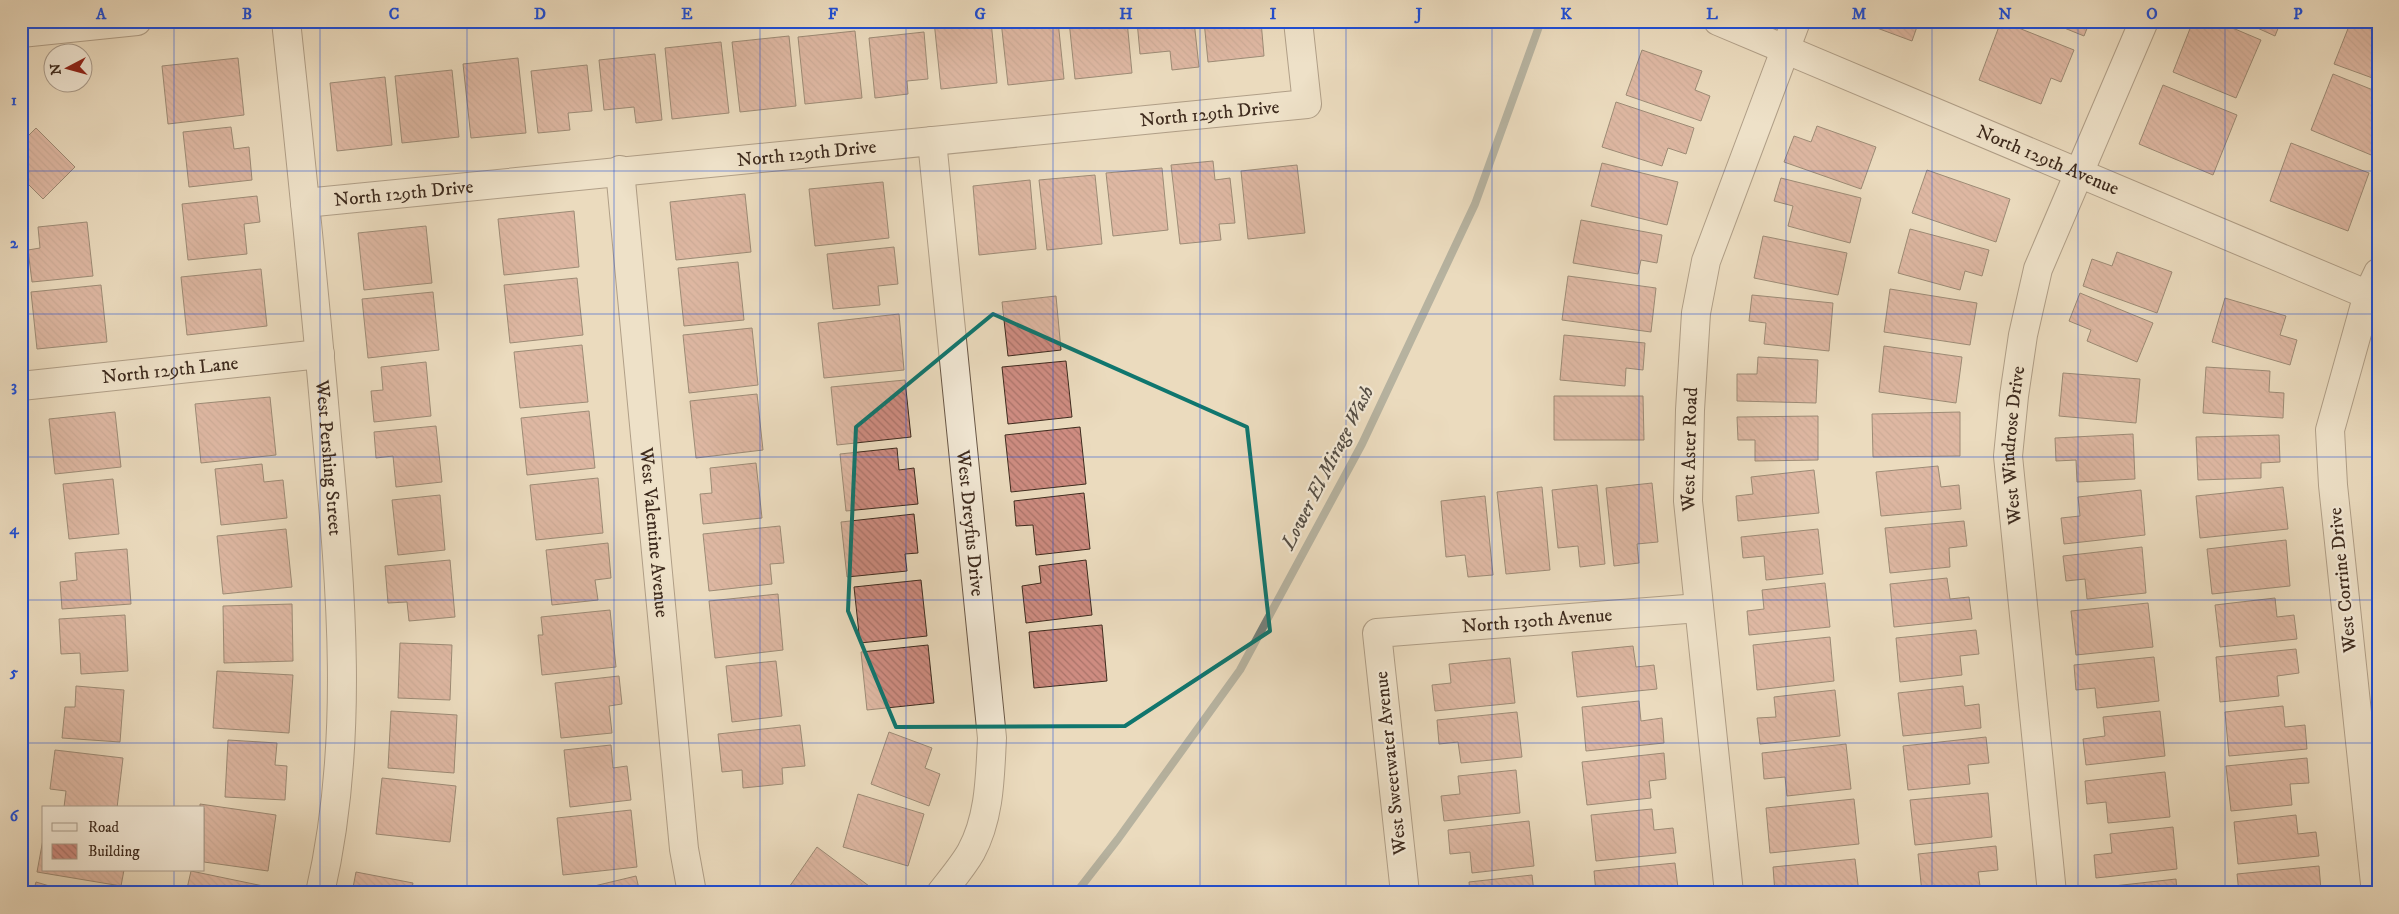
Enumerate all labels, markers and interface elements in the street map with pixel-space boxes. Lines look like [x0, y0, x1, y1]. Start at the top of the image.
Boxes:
text: A [95, 4, 107, 24]
text: B [242, 4, 252, 24]
text: C [389, 4, 399, 24]
text: D [534, 4, 546, 24]
text: E [681, 4, 693, 24]
text: F [828, 4, 838, 24]
text: G [974, 4, 986, 24]
text: H [1119, 4, 1133, 24]
text: I [1270, 4, 1277, 24]
text: J [1414, 4, 1423, 24]
text: K [1560, 4, 1572, 24]
text: L [1706, 4, 1718, 24]
text: M [1852, 4, 1867, 24]
text: N [1998, 4, 2012, 24]
text: O [2146, 4, 2158, 24]
text: P [2293, 4, 2303, 24]
north arrow [42, 42, 92, 92]
text: N [46, 62, 66, 76]
text: 1 [11, 90, 17, 110]
street label: North 129th Drive [1139, 95, 1280, 132]
street label: North 129th Avenue [1973, 120, 2123, 200]
street label: North 129th Drive [736, 135, 877, 172]
street label: North 129th Drive [333, 175, 474, 212]
text: 2 [10, 233, 19, 253]
street label: North 129th Lane [101, 351, 240, 389]
street label: West Windrose Drive [1996, 364, 2030, 527]
text: 3 [11, 376, 17, 396]
street label: West Pershing Street [310, 378, 347, 537]
water label: Lower El Mirage Wash [1276, 382, 1380, 555]
street label: West Aster Road [1676, 386, 1703, 513]
street label: West Valentine Avenue [635, 445, 674, 619]
street label: West Dreyfus Drive [952, 448, 989, 598]
street label: West Corrine Drive [2324, 506, 2362, 655]
text: 4 [8, 519, 19, 539]
street label: North 130th Avenue [1461, 603, 1613, 638]
text: 5 [9, 662, 18, 682]
street label: West Sweetwater Avenue [1370, 670, 1412, 857]
text: 6 [10, 806, 20, 826]
legend [42, 806, 205, 872]
text: Road [88, 818, 120, 837]
text: Building [88, 842, 140, 861]

